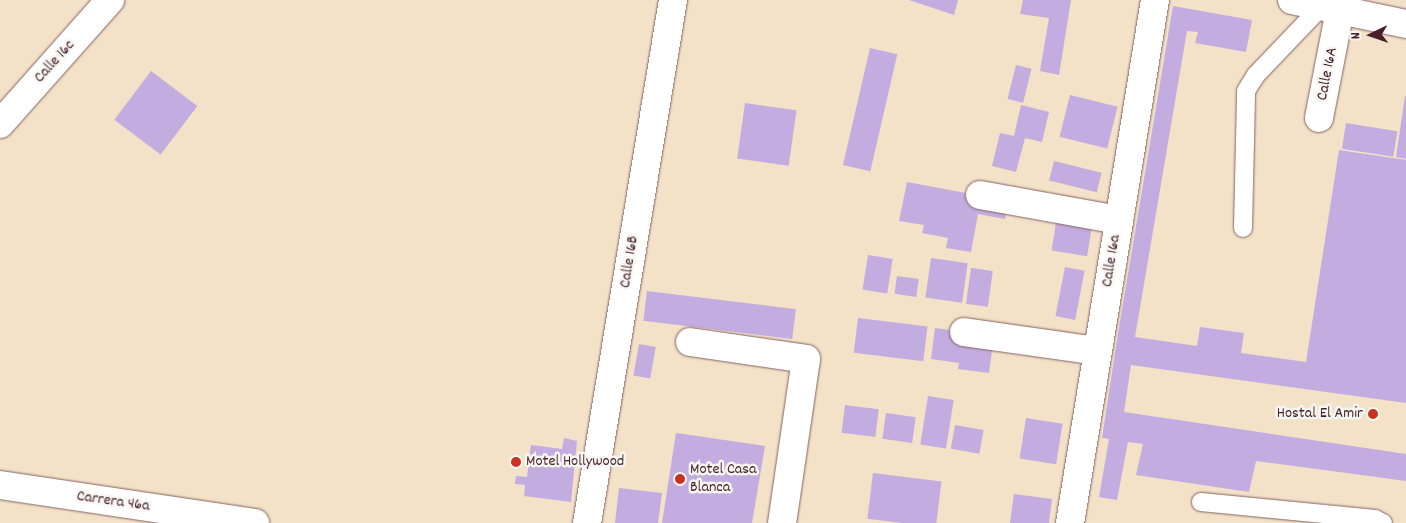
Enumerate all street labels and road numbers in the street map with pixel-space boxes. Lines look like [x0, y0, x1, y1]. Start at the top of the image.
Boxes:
street label: Calle 16c [31, 36, 79, 88]
street label: Calle 16A [1313, 46, 1343, 102]
street label: Calle 16B [616, 234, 644, 290]
street label: Calle 16a [1098, 234, 1126, 288]
street label: Carrera 46a [75, 487, 151, 517]

